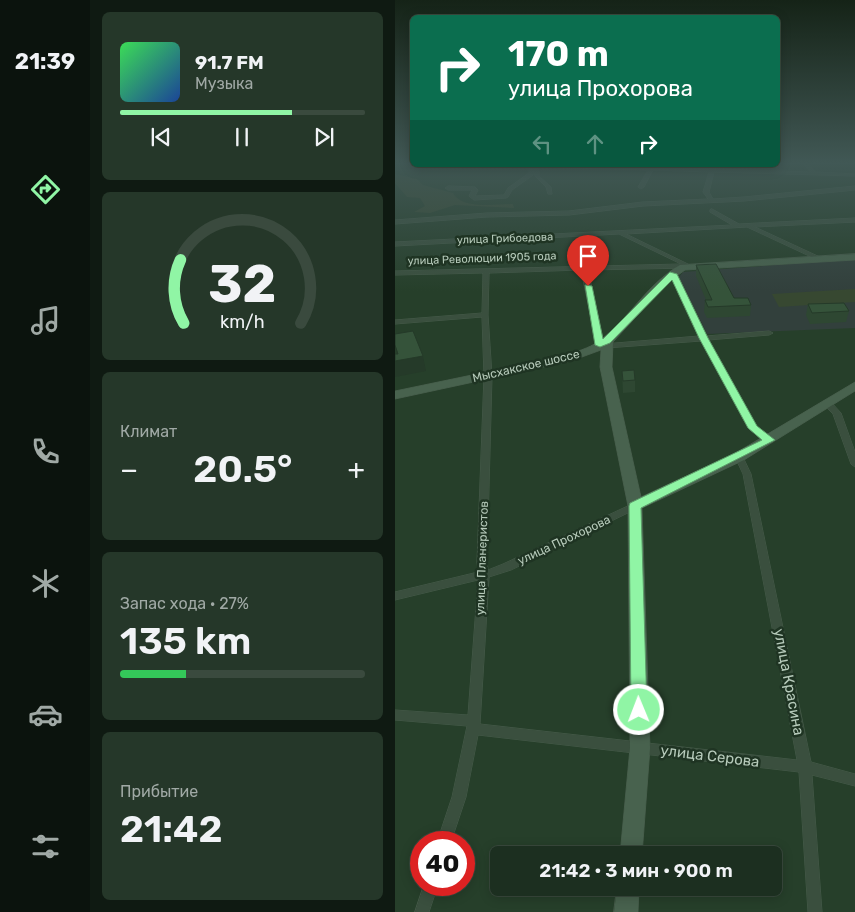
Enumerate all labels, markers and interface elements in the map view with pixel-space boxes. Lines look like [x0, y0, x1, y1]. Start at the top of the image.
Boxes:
text: 170 m [508, 33, 609, 75]
icon: right [425, 35, 490, 100]
text: 21:39 [15, 48, 75, 75]
text: 91.7 FM [195, 51, 264, 74]
text: Музыка [195, 74, 253, 93]
text: улица Прохорова [508, 75, 693, 102]
icon: previous [147, 123, 175, 151]
icon: pause [228, 123, 256, 151]
icon: next [310, 123, 338, 151]
icon: left [528, 130, 556, 158]
icon: ahead [581, 130, 609, 158]
icon: right [634, 130, 662, 158]
icon: directions [28, 172, 63, 207]
street label: улица Грибоедова [457, 230, 553, 247]
pin [567, 235, 609, 286]
icon: arrive [574, 242, 602, 270]
street label: улица Революции 1905 года [407, 249, 557, 268]
text: 32 [208, 253, 277, 315]
icon: music [28, 303, 63, 338]
text: km/h [220, 311, 265, 332]
street label: Мысхакское шоссе [471, 347, 581, 385]
text: Климат [120, 422, 177, 441]
icon: phone [28, 434, 63, 469]
text: 20.5° [193, 446, 292, 492]
text: − [120, 453, 138, 486]
text: + [348, 453, 365, 486]
street label: улица Планеристов [473, 500, 491, 615]
street label: улица Прохорова [515, 512, 613, 568]
icon: climate [28, 566, 63, 601]
text: Запас хода · 27% [120, 594, 249, 613]
text: 135 km [120, 618, 251, 664]
street label: улица Красина [770, 627, 808, 737]
position arrow [612, 683, 664, 735]
icon: car [28, 697, 63, 732]
street label: улица Серова [660, 741, 760, 771]
text: Прибытие [120, 782, 198, 801]
text: 21:42 [120, 806, 223, 852]
icon: filters [28, 829, 63, 864]
speed limit sign: 40 [410, 831, 475, 896]
text: 21:42 · 3 мин · 900 m [539, 859, 733, 882]

